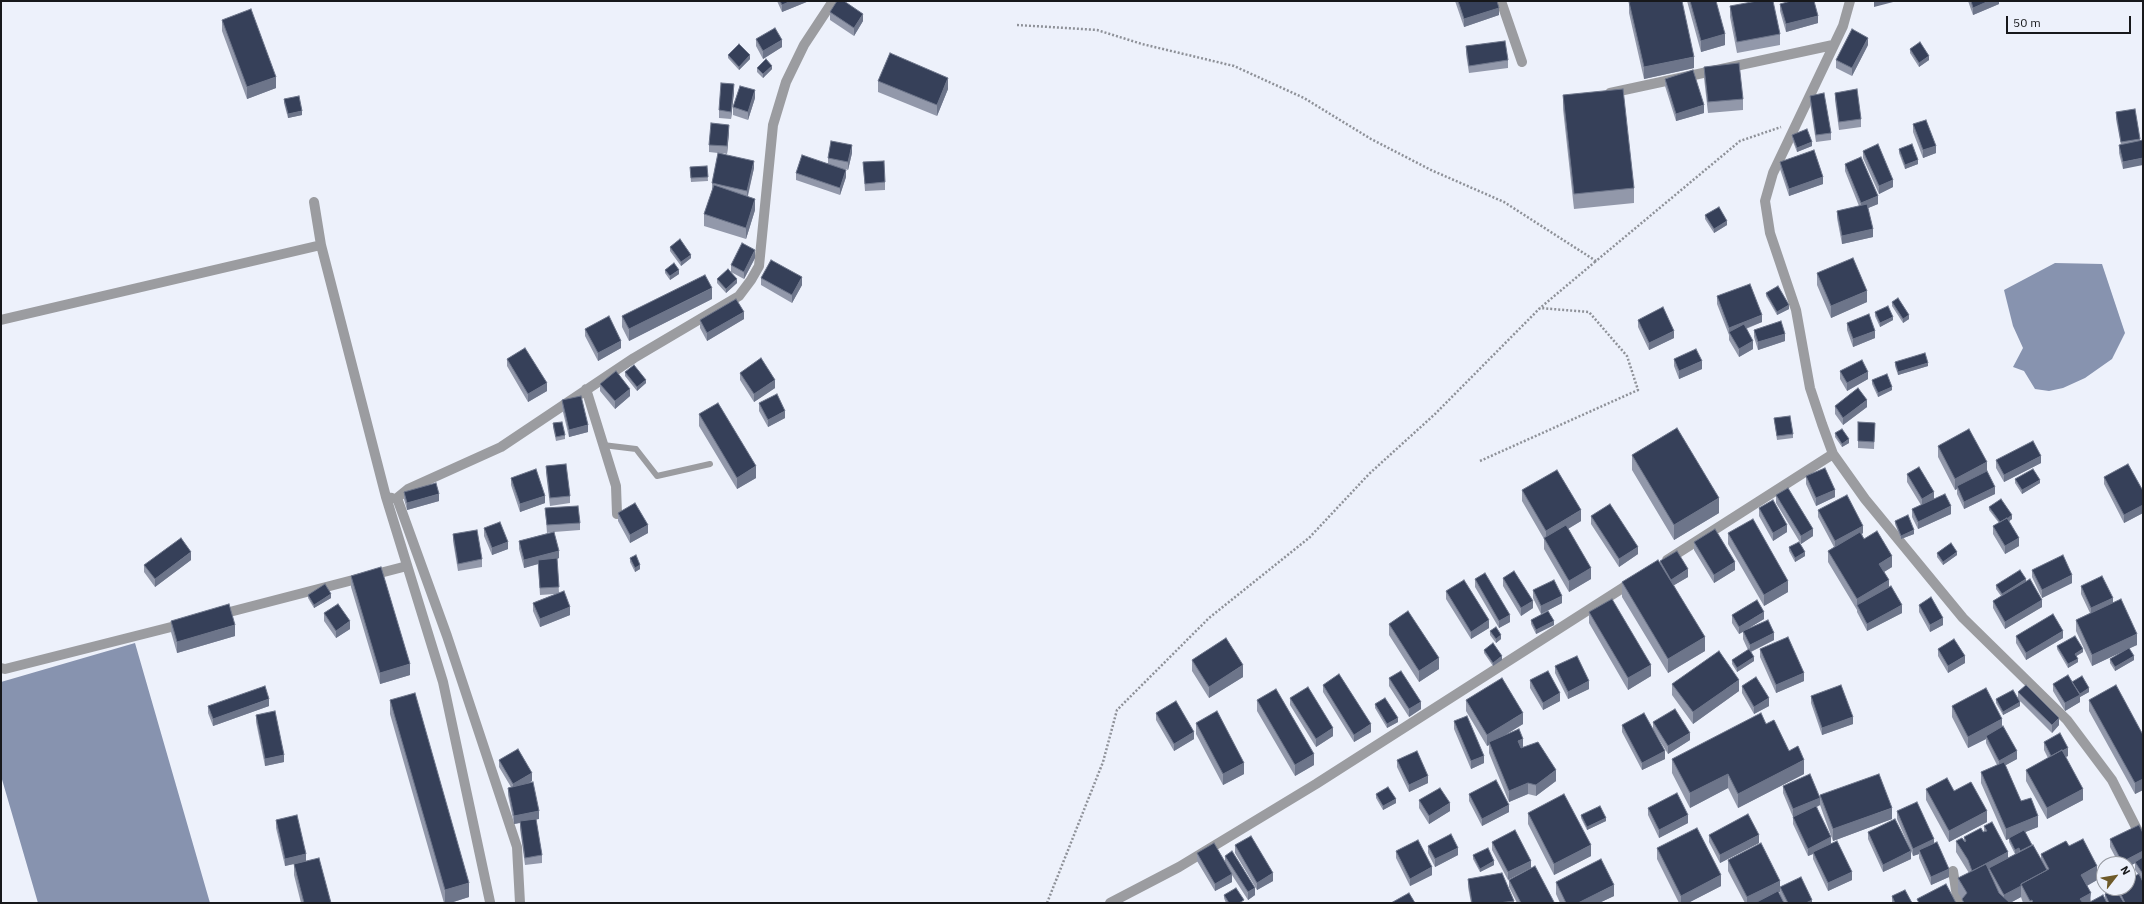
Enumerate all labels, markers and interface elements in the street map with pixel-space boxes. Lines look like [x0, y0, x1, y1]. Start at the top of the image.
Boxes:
scale bar [2008, 8, 2133, 34]
text: 50 m [2013, 15, 2041, 30]
north arrow [2096, 856, 2136, 896]
text: N [2117, 863, 2133, 877]

